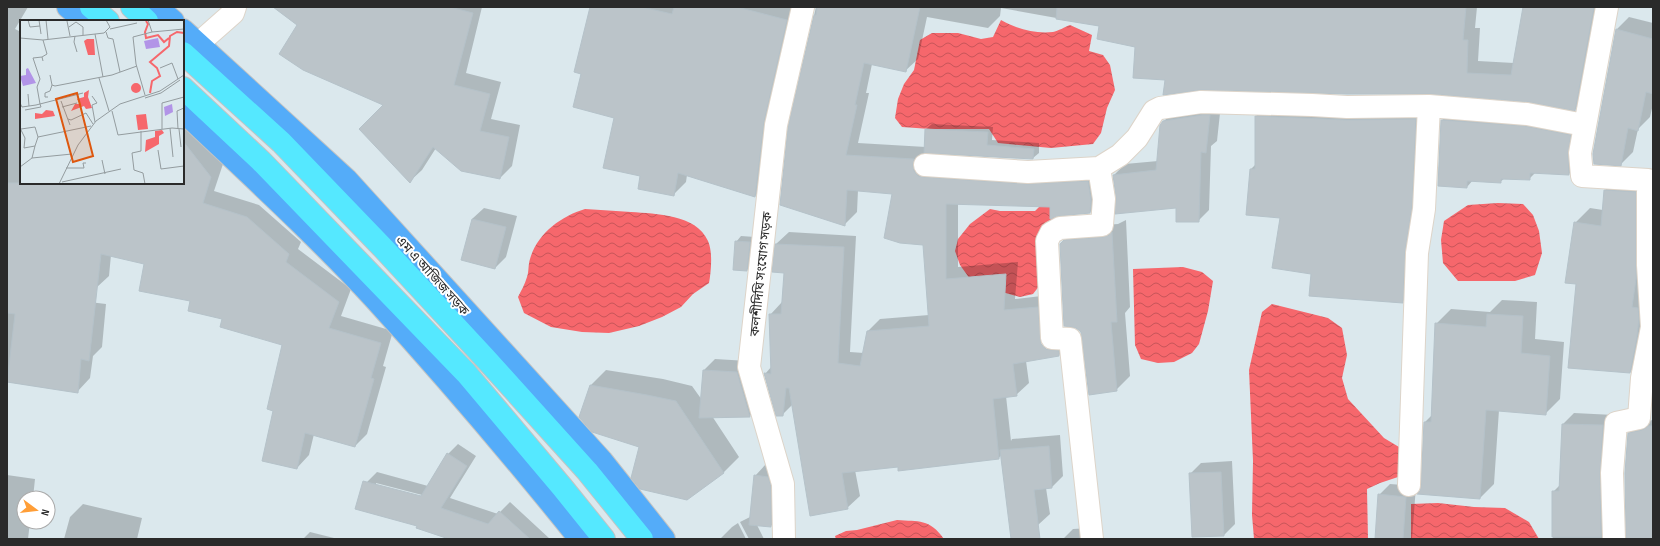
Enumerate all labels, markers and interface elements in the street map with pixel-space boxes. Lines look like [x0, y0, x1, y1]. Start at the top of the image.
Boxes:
inset map [20, 20, 184, 184]
street label: কলশীদিঘি সংযোগ সড়ক [746, 211, 776, 338]
street label: এম এ আজিজ সড়ক [392, 232, 473, 319]
north arrow [16, 490, 56, 530]
text: N [38, 508, 52, 517]

